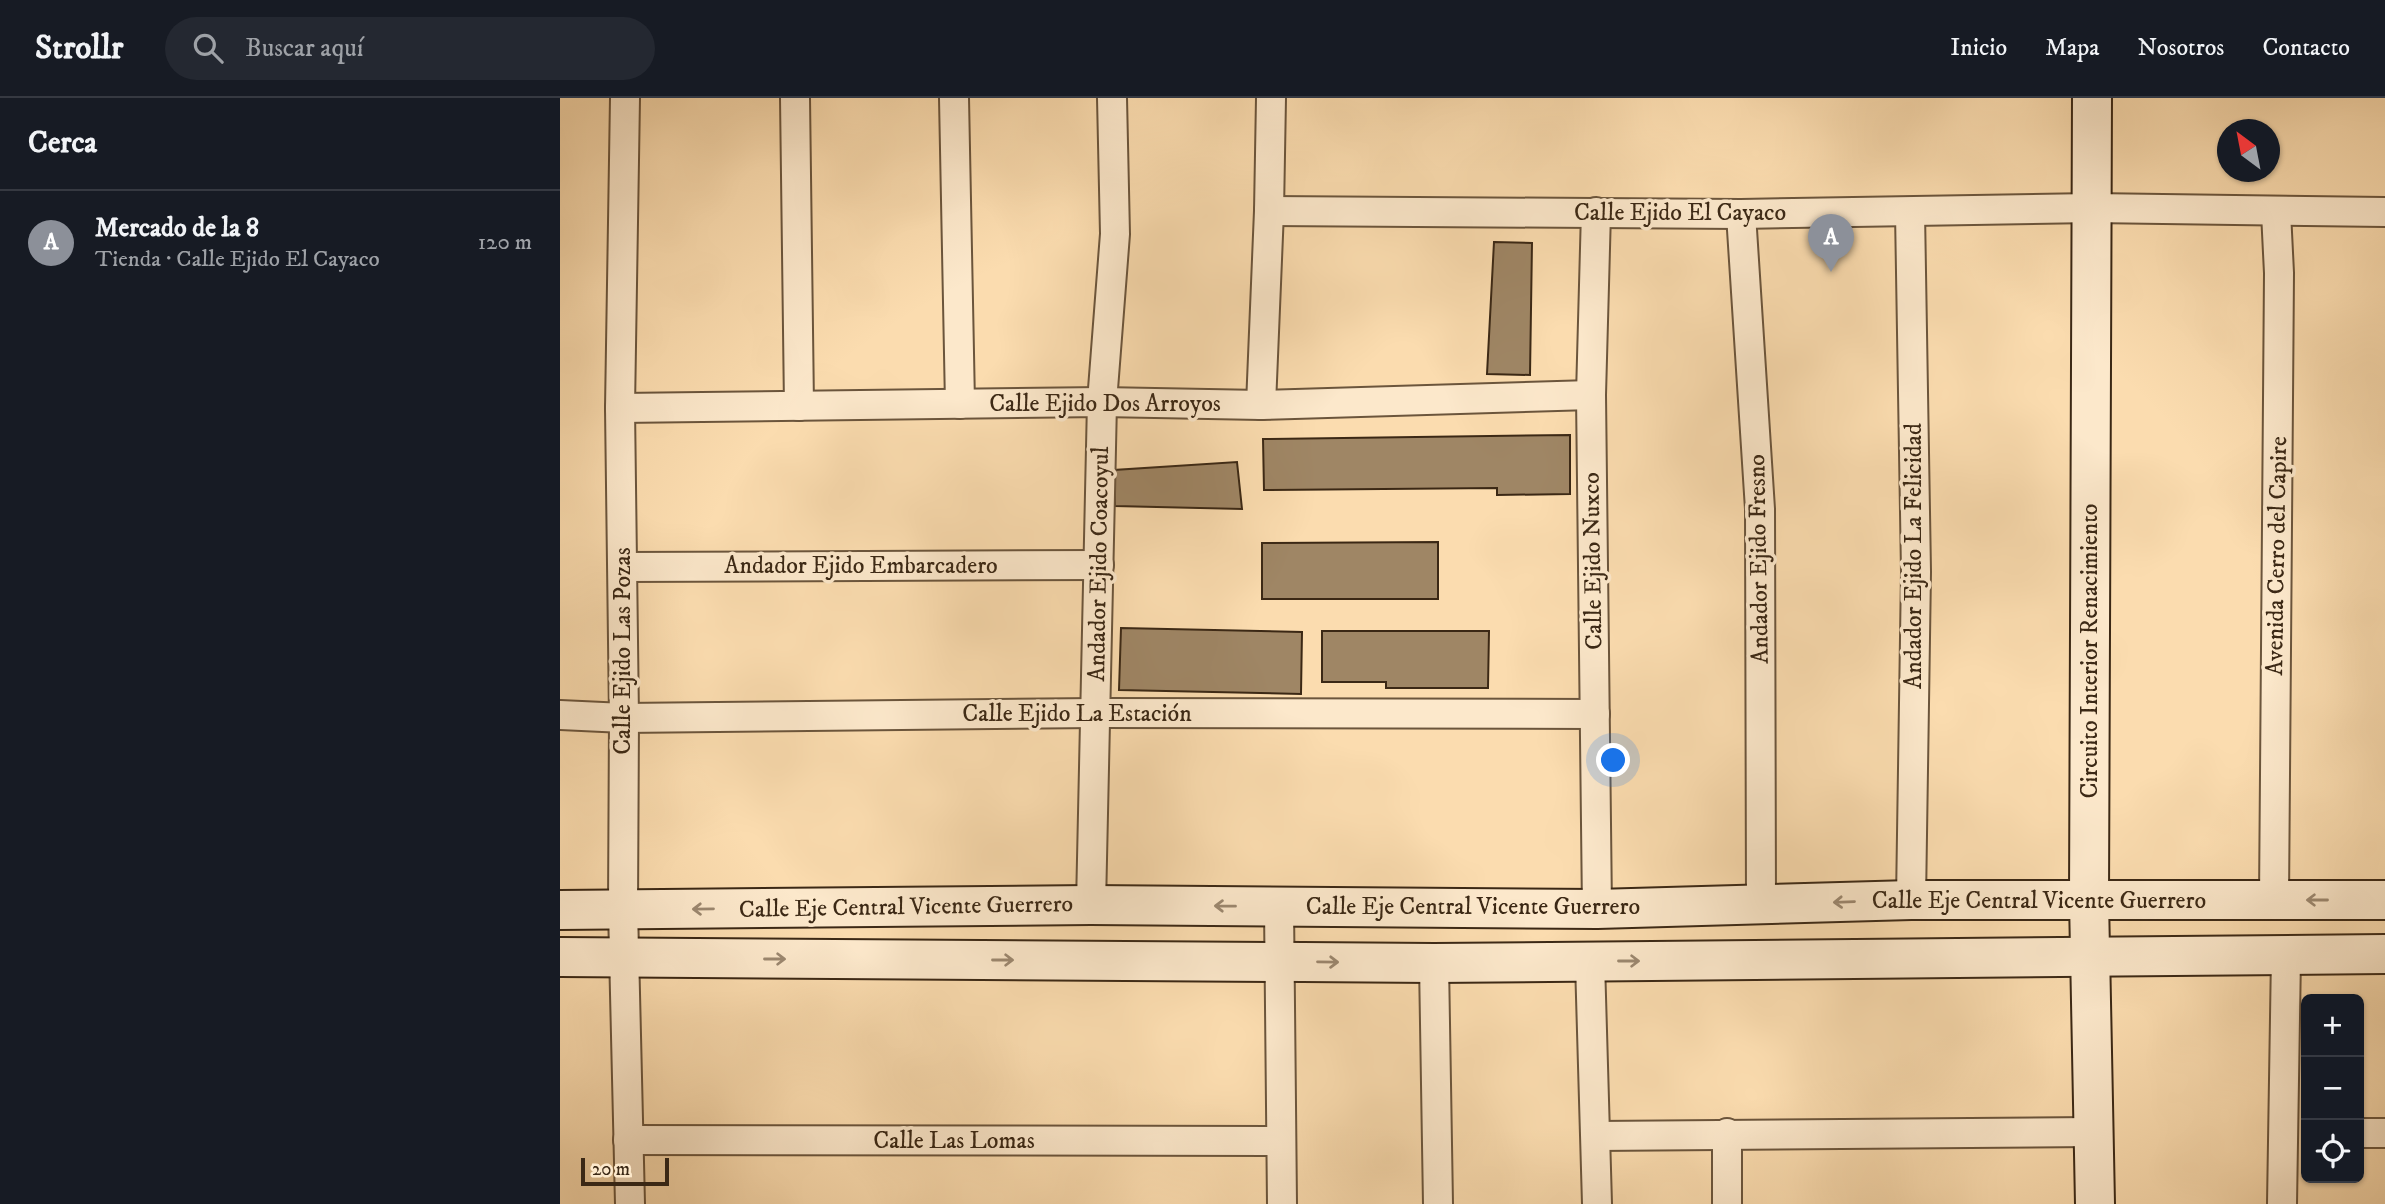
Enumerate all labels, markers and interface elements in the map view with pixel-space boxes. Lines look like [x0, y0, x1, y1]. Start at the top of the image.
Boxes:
search box [165, 17, 655, 80]
text: Strollr [35, 28, 123, 69]
icon: search [189, 29, 227, 67]
text: Buscar aquí [245, 32, 364, 65]
text: Inicio [1950, 33, 2007, 63]
text: Mapa [2045, 33, 2100, 63]
text: Nosotros [2138, 33, 2224, 63]
text: Contacto [2262, 33, 2350, 63]
north arrow [2217, 119, 2280, 182]
text: Cerca [28, 125, 97, 162]
street label: Calle Ejido El Cayaco [1574, 198, 1786, 228]
text: Mercado de la 8 [95, 212, 259, 245]
pin: A [1808, 214, 1854, 272]
text: A [44, 228, 58, 257]
text: 120 m [478, 228, 532, 257]
text: Tienda · Calle Ejido El Cayaco [95, 245, 380, 274]
street label: Calle Ejido Dos Arroyos [989, 389, 1221, 419]
street label: Andador Ejido La Felicidad [1899, 423, 1929, 689]
street label: Avenida Cerro del Capire [2260, 436, 2294, 676]
street label: Andador Ejido Coacoyul [1082, 445, 1116, 682]
street label: Andador Ejido Fresno [1742, 454, 1776, 664]
street label: Calle Ejido Nuxco [1576, 472, 1610, 650]
street label: Circuito Interior Renacimiento [2075, 503, 2105, 799]
street label: Calle Ejido Las Pozas [608, 547, 638, 755]
street label: Andador Ejido Embarcadero [724, 551, 998, 581]
street label: Calle Ejido La Estación [962, 699, 1192, 729]
your location [1596, 743, 1630, 777]
street label: Calle Eje Central Vicente Guerrero [1872, 886, 2206, 916]
street label: Calle Eje Central Vicente Guerrero [739, 889, 1073, 925]
street label: Calle Eje Central Vicente Guerrero [1306, 892, 1640, 922]
one-way arrow [2306, 893, 2329, 907]
one-way arrow [1833, 896, 1856, 909]
one-way arrow [1214, 899, 1237, 913]
one-way arrow [692, 902, 715, 915]
one-way arrow [763, 952, 786, 965]
one-way arrow [991, 953, 1014, 967]
one-way arrow [1617, 954, 1640, 968]
one-way arrow [1316, 955, 1339, 969]
map controls [2301, 994, 2364, 1183]
button: + [2301, 994, 2364, 1057]
button: − [2301, 1057, 2364, 1120]
button: locate [2301, 1120, 2364, 1183]
street label: Calle Las Lomas [873, 1126, 1035, 1156]
scale bar [581, 1155, 668, 1187]
text: 20 m [592, 1158, 630, 1181]

